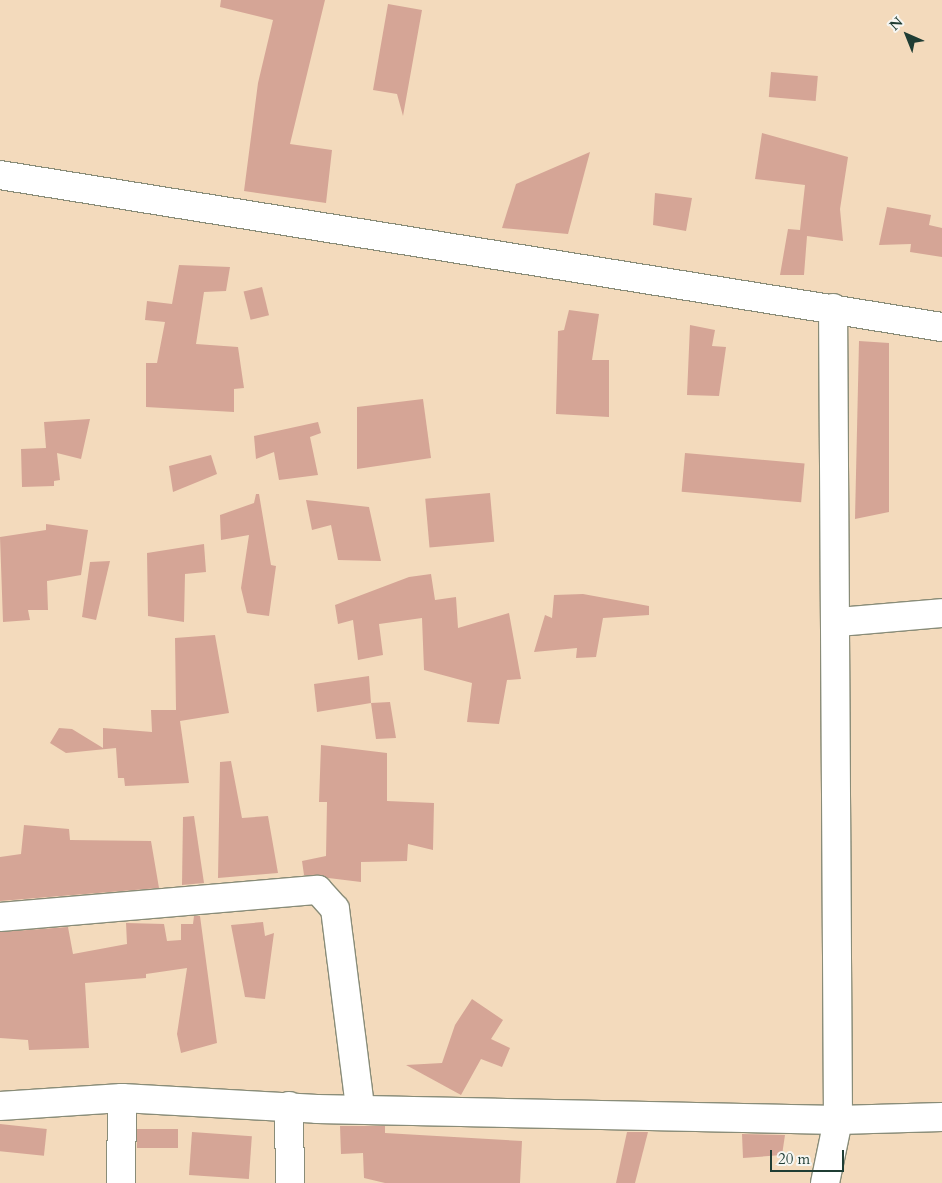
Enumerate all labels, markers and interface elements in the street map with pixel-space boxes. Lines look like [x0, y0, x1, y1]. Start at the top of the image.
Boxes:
north arrow [882, 10, 932, 60]
text: N [885, 13, 907, 35]
scale bar [772, 1140, 846, 1172]
text: 20 m [778, 1149, 810, 1169]

